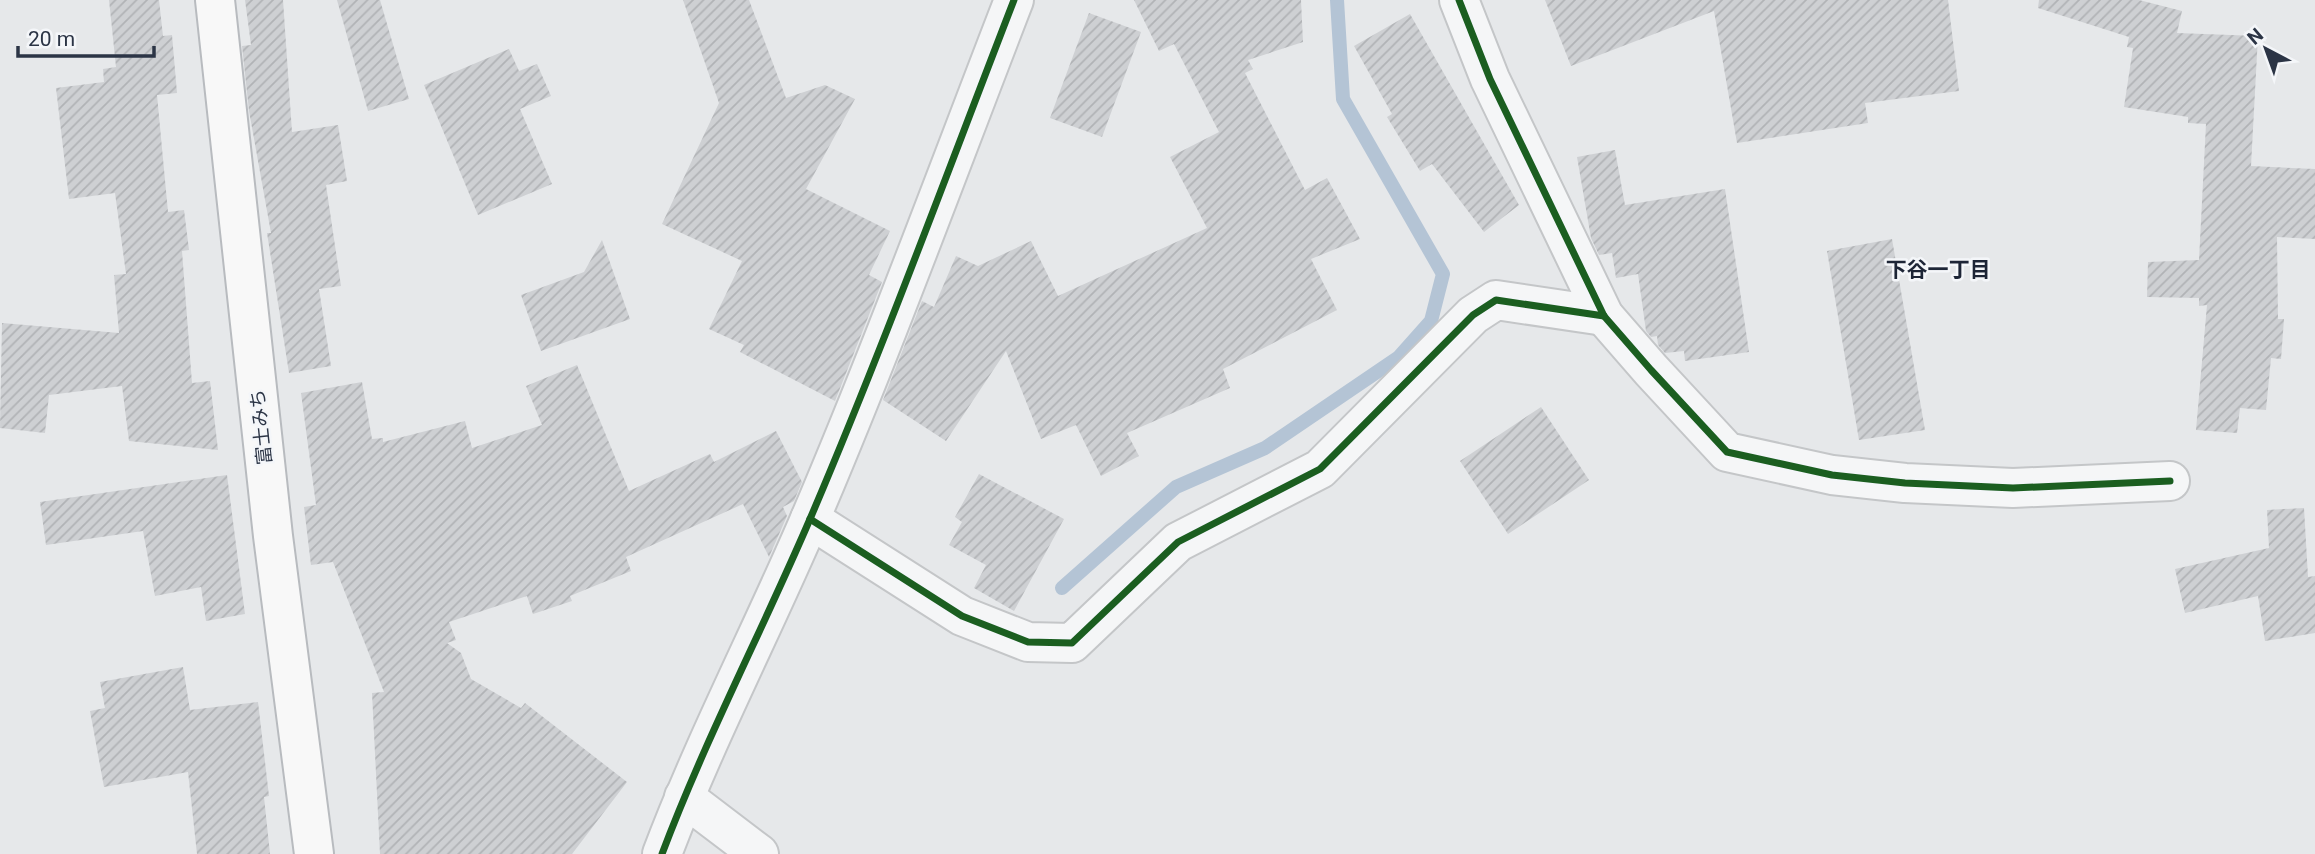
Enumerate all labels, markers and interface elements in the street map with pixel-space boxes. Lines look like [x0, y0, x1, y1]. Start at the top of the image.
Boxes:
scale bar [18, 14, 154, 58]
north arrow [2231, 14, 2301, 84]
text: N [2243, 23, 2268, 50]
text: 20 m [28, 27, 75, 51]
district label: 下谷一丁目 [1886, 258, 1991, 282]
street label: 富士みち [246, 388, 276, 466]

